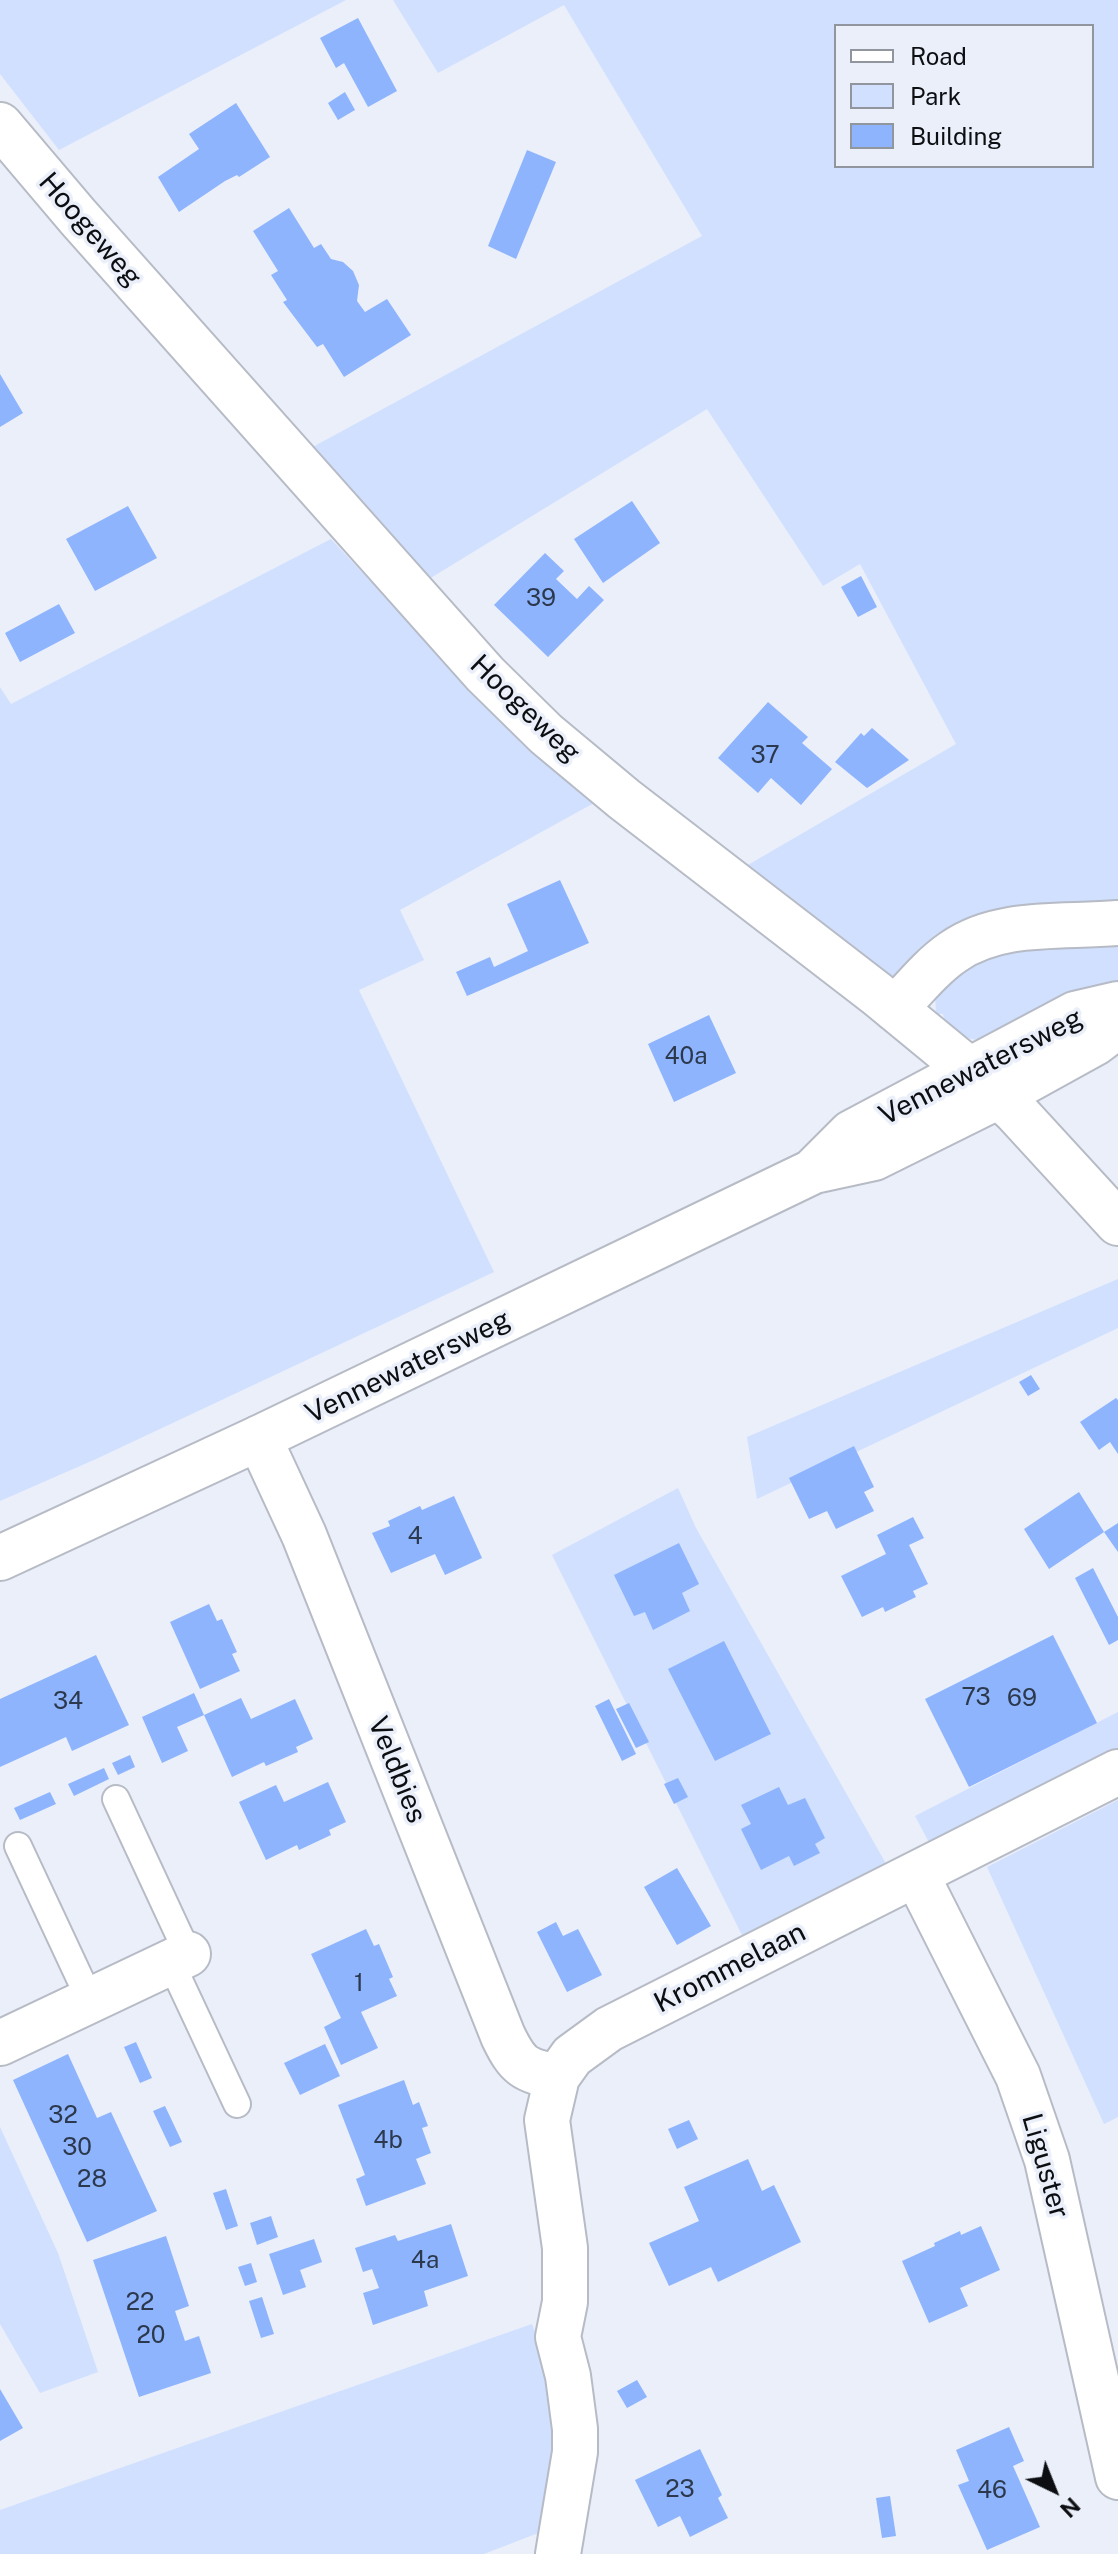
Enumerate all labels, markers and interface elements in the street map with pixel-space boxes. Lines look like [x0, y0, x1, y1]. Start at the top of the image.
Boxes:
legend [834, 24, 1094, 168]
text: Road [910, 42, 967, 70]
text: Park [910, 82, 961, 110]
text: Building [910, 122, 1002, 150]
street label: Hoogeweg [31, 166, 149, 294]
house number: 39 [526, 585, 556, 613]
street label: Hoogeweg [463, 648, 587, 770]
house number: 37 [750, 742, 780, 770]
street label: Vennewatersweg [874, 1001, 1088, 1133]
house number: 40a [664, 1043, 708, 1071]
street label: Vennewatersweg [300, 1303, 516, 1431]
house number: 4 [407, 1523, 423, 1551]
house number: 73 [961, 1684, 991, 1712]
house number: 69 [1007, 1685, 1037, 1713]
house number: 34 [53, 1688, 83, 1716]
street label: Veldbies [361, 1712, 433, 1828]
street label: Krommelaan [649, 1915, 811, 2021]
house number: 1 [354, 1970, 364, 1998]
house number: 32 [48, 2102, 78, 2130]
street label: Liguster [1014, 2110, 1076, 2222]
house number: 4b [373, 2127, 403, 2155]
house number: 30 [62, 2134, 92, 2162]
house number: 28 [77, 2166, 107, 2194]
house number: 4a [411, 2247, 439, 2275]
house number: 22 [126, 2289, 154, 2317]
house number: 20 [137, 2322, 165, 2350]
north arrow [1014, 2450, 1094, 2530]
house number: 23 [665, 2476, 695, 2504]
house number: 46 [977, 2477, 1007, 2505]
text: N [1055, 2492, 1086, 2523]

